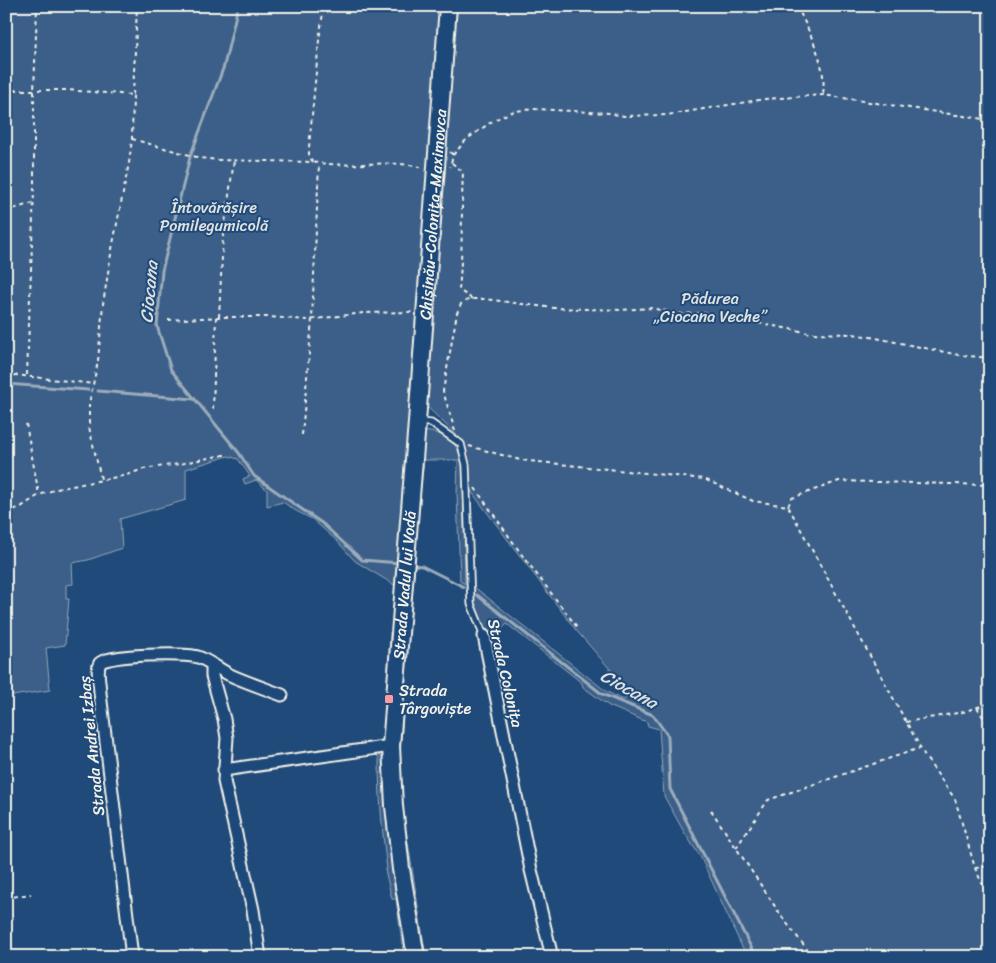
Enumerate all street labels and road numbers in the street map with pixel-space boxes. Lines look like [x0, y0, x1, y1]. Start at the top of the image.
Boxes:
street label: Chișinău-Colonița-Maximovca [411, 107, 455, 321]
street label: Strada Vadul lui Vodă [384, 509, 425, 661]
street label: Strada Colonița [479, 616, 532, 730]
street label: Strada Andrei Izbaș [70, 674, 113, 817]

